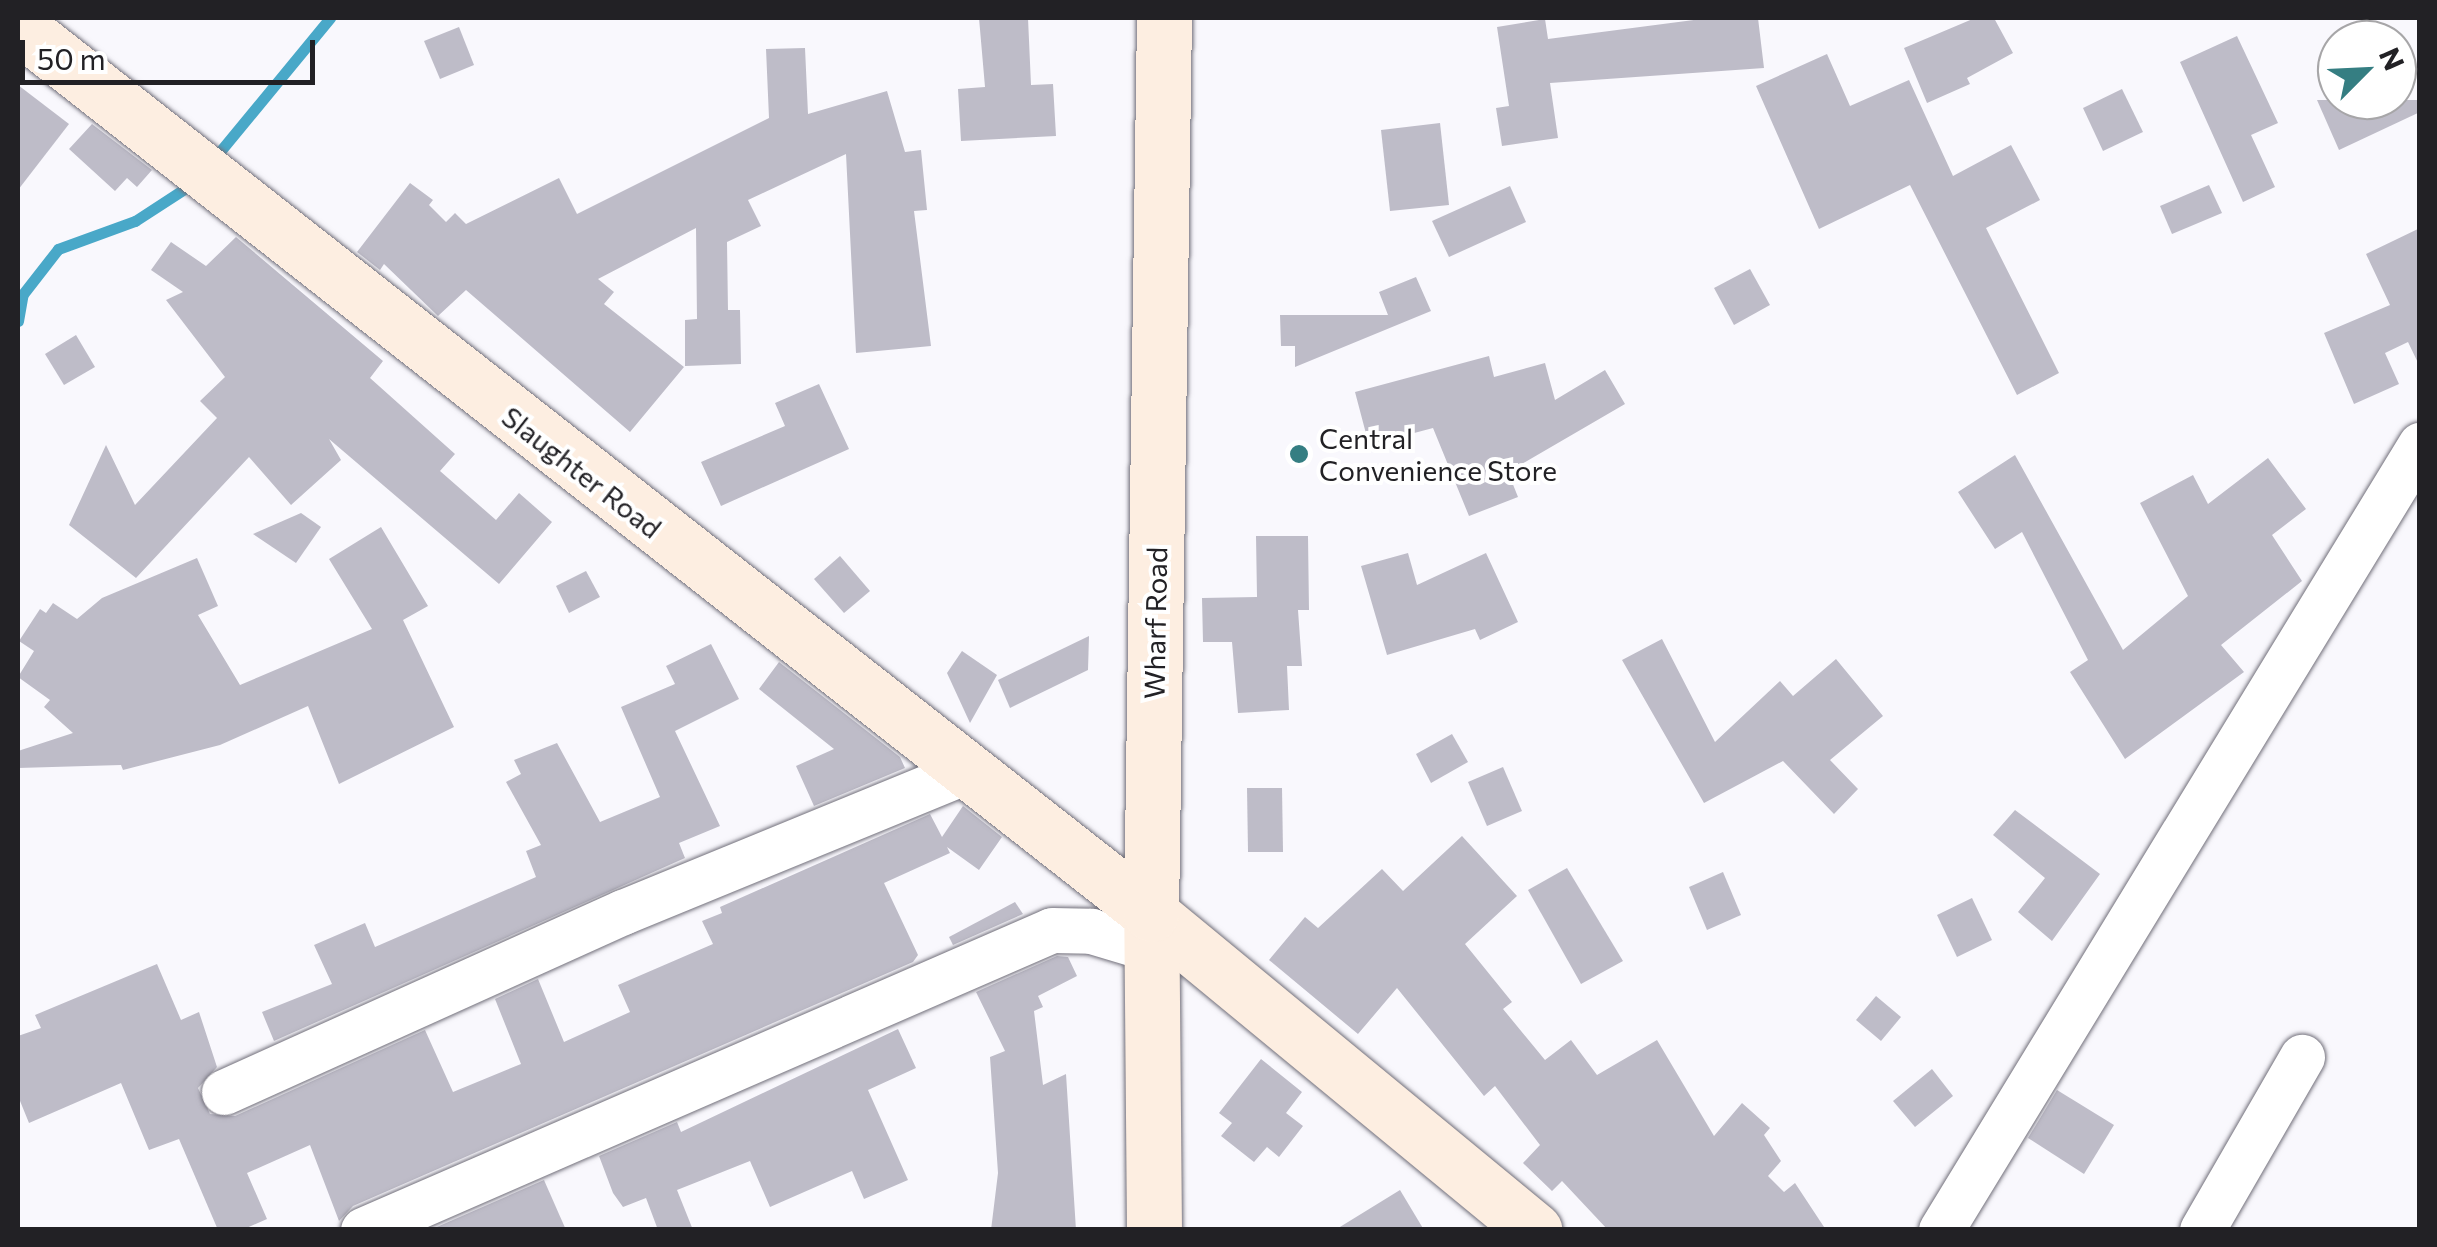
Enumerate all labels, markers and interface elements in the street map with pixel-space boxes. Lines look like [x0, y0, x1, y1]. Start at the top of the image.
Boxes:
scale bar [25, 20, 320, 82]
north arrow [2317, 20, 2417, 120]
text: 50 m [37, 39, 106, 76]
text: N [2373, 42, 2412, 75]
street label: Slaughter Road [496, 399, 668, 545]
place label: Central Convenience Store [1319, 421, 1557, 487]
marker: Central Convenience Store [1288, 443, 1310, 465]
street label: Wharf Road [1137, 547, 1173, 699]

